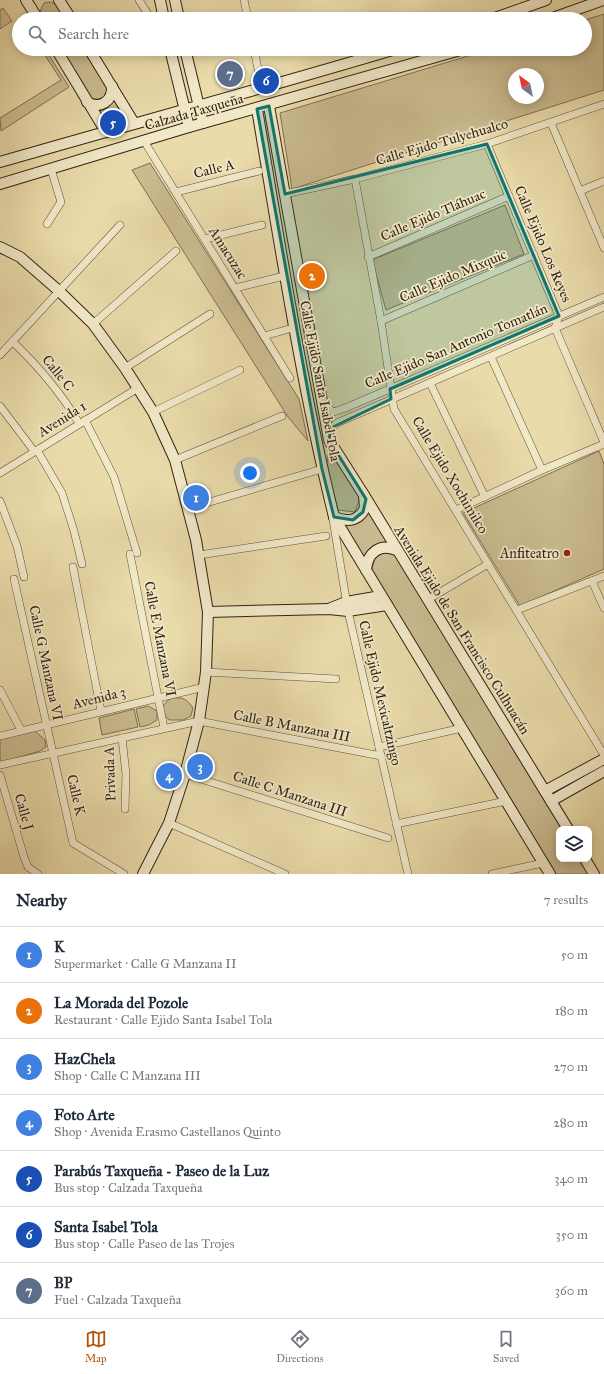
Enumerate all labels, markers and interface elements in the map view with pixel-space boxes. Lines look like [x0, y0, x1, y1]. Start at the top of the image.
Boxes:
search box [12, 12, 592, 56]
icon: search [26, 23, 48, 45]
text: Search here [58, 25, 129, 43]
pin: 7 [217, 59, 243, 89]
pin: 6 [253, 66, 279, 96]
north arrow [508, 68, 544, 104]
street label: Calzada Taxqueña [143, 90, 246, 135]
pin: 5 [100, 108, 126, 138]
street label: Calle Ejido Tulyehualco [374, 115, 510, 169]
street label: Calle A [192, 156, 237, 182]
street label: Calle Ejido Los Reyes [511, 183, 575, 305]
street label: Calle Ejido Tláhuac [378, 185, 488, 245]
street label: Amacuzac [205, 223, 251, 282]
street label: Calle Ejido Mixquic [397, 246, 509, 307]
pin: 2 [299, 261, 325, 291]
street label: Calle Ejido Santa Isabel Tola [296, 299, 344, 463]
street label: Calle Ejido San Antonio Tomatlán [362, 300, 550, 392]
street label: Calle C [38, 352, 78, 394]
street label: Avenida 1 [34, 397, 90, 441]
street label: Calle Ejido Xochimilco [408, 413, 492, 537]
your location [240, 463, 260, 483]
pin: 1 [183, 483, 209, 513]
street label: Avenida Ejido de San Francisco Culhuacán [390, 522, 534, 738]
place label: Anfiteatro [499, 545, 559, 562]
marker: Anfiteatro [562, 548, 572, 558]
street label: Calle E Manzana VI [140, 580, 180, 698]
street label: Calle G Manzana VI [25, 604, 67, 722]
street label: Calle Ejido Mexicaltzingo [355, 619, 405, 767]
street label: Avenida 3 [70, 683, 127, 713]
street label: Calle B Manzana III [232, 706, 352, 746]
street label: Privada A [101, 746, 119, 802]
pin: 3 [187, 752, 213, 782]
pin: 4 [156, 761, 182, 791]
street label: Calle C Manzana III [231, 767, 349, 821]
street label: Calle K [63, 773, 89, 818]
street label: Calle J [10, 792, 37, 833]
map controls [556, 826, 592, 862]
button: layers [556, 826, 592, 862]
text: Nearby [16, 890, 67, 911]
text: 7 results [544, 892, 588, 908]
text: K [54, 938, 65, 956]
text: 1 [26, 947, 32, 963]
text: 50 m [561, 947, 588, 963]
text: Supermarket · Calle G Manzana II [54, 956, 237, 972]
text: La Morada del Pozole [54, 994, 188, 1012]
text: 2 [26, 1003, 32, 1019]
text: 180 m [555, 1003, 588, 1019]
text: Restaurant · Calle Ejido Santa Isabel Tola [54, 1012, 272, 1028]
text: HazChela [54, 1050, 115, 1068]
text: 3 [26, 1059, 32, 1075]
text: 270 m [554, 1059, 588, 1075]
text: Shop · Calle C Manzana III [54, 1068, 201, 1084]
text: Foto Arte [54, 1106, 115, 1124]
text: 4 [25, 1115, 33, 1131]
text: 280 m [553, 1115, 588, 1131]
text: Shop · Avenida Erasmo Castellanos Quinto [54, 1124, 281, 1140]
text: Parabús Taxqueña - Paseo de la Luz [54, 1162, 269, 1180]
text: 5 [26, 1171, 32, 1187]
text: 340 m [554, 1171, 588, 1187]
text: Bus stop · Calzada Taxqueña [54, 1180, 203, 1196]
text: Santa Isabel Tola [54, 1218, 158, 1236]
text: 6 [26, 1227, 32, 1243]
text: 350 m [555, 1227, 588, 1243]
text: Bus stop · Calle Paseo de las Trojes [54, 1236, 235, 1252]
text: BP [54, 1274, 72, 1292]
text: 7 [26, 1283, 32, 1299]
text: 360 m [555, 1283, 588, 1299]
text: Fuel · Calzada Taxqueña [54, 1292, 181, 1308]
tab: Map [85, 1328, 107, 1365]
tab: Directions [276, 1328, 324, 1365]
tab: Saved [493, 1328, 519, 1365]

